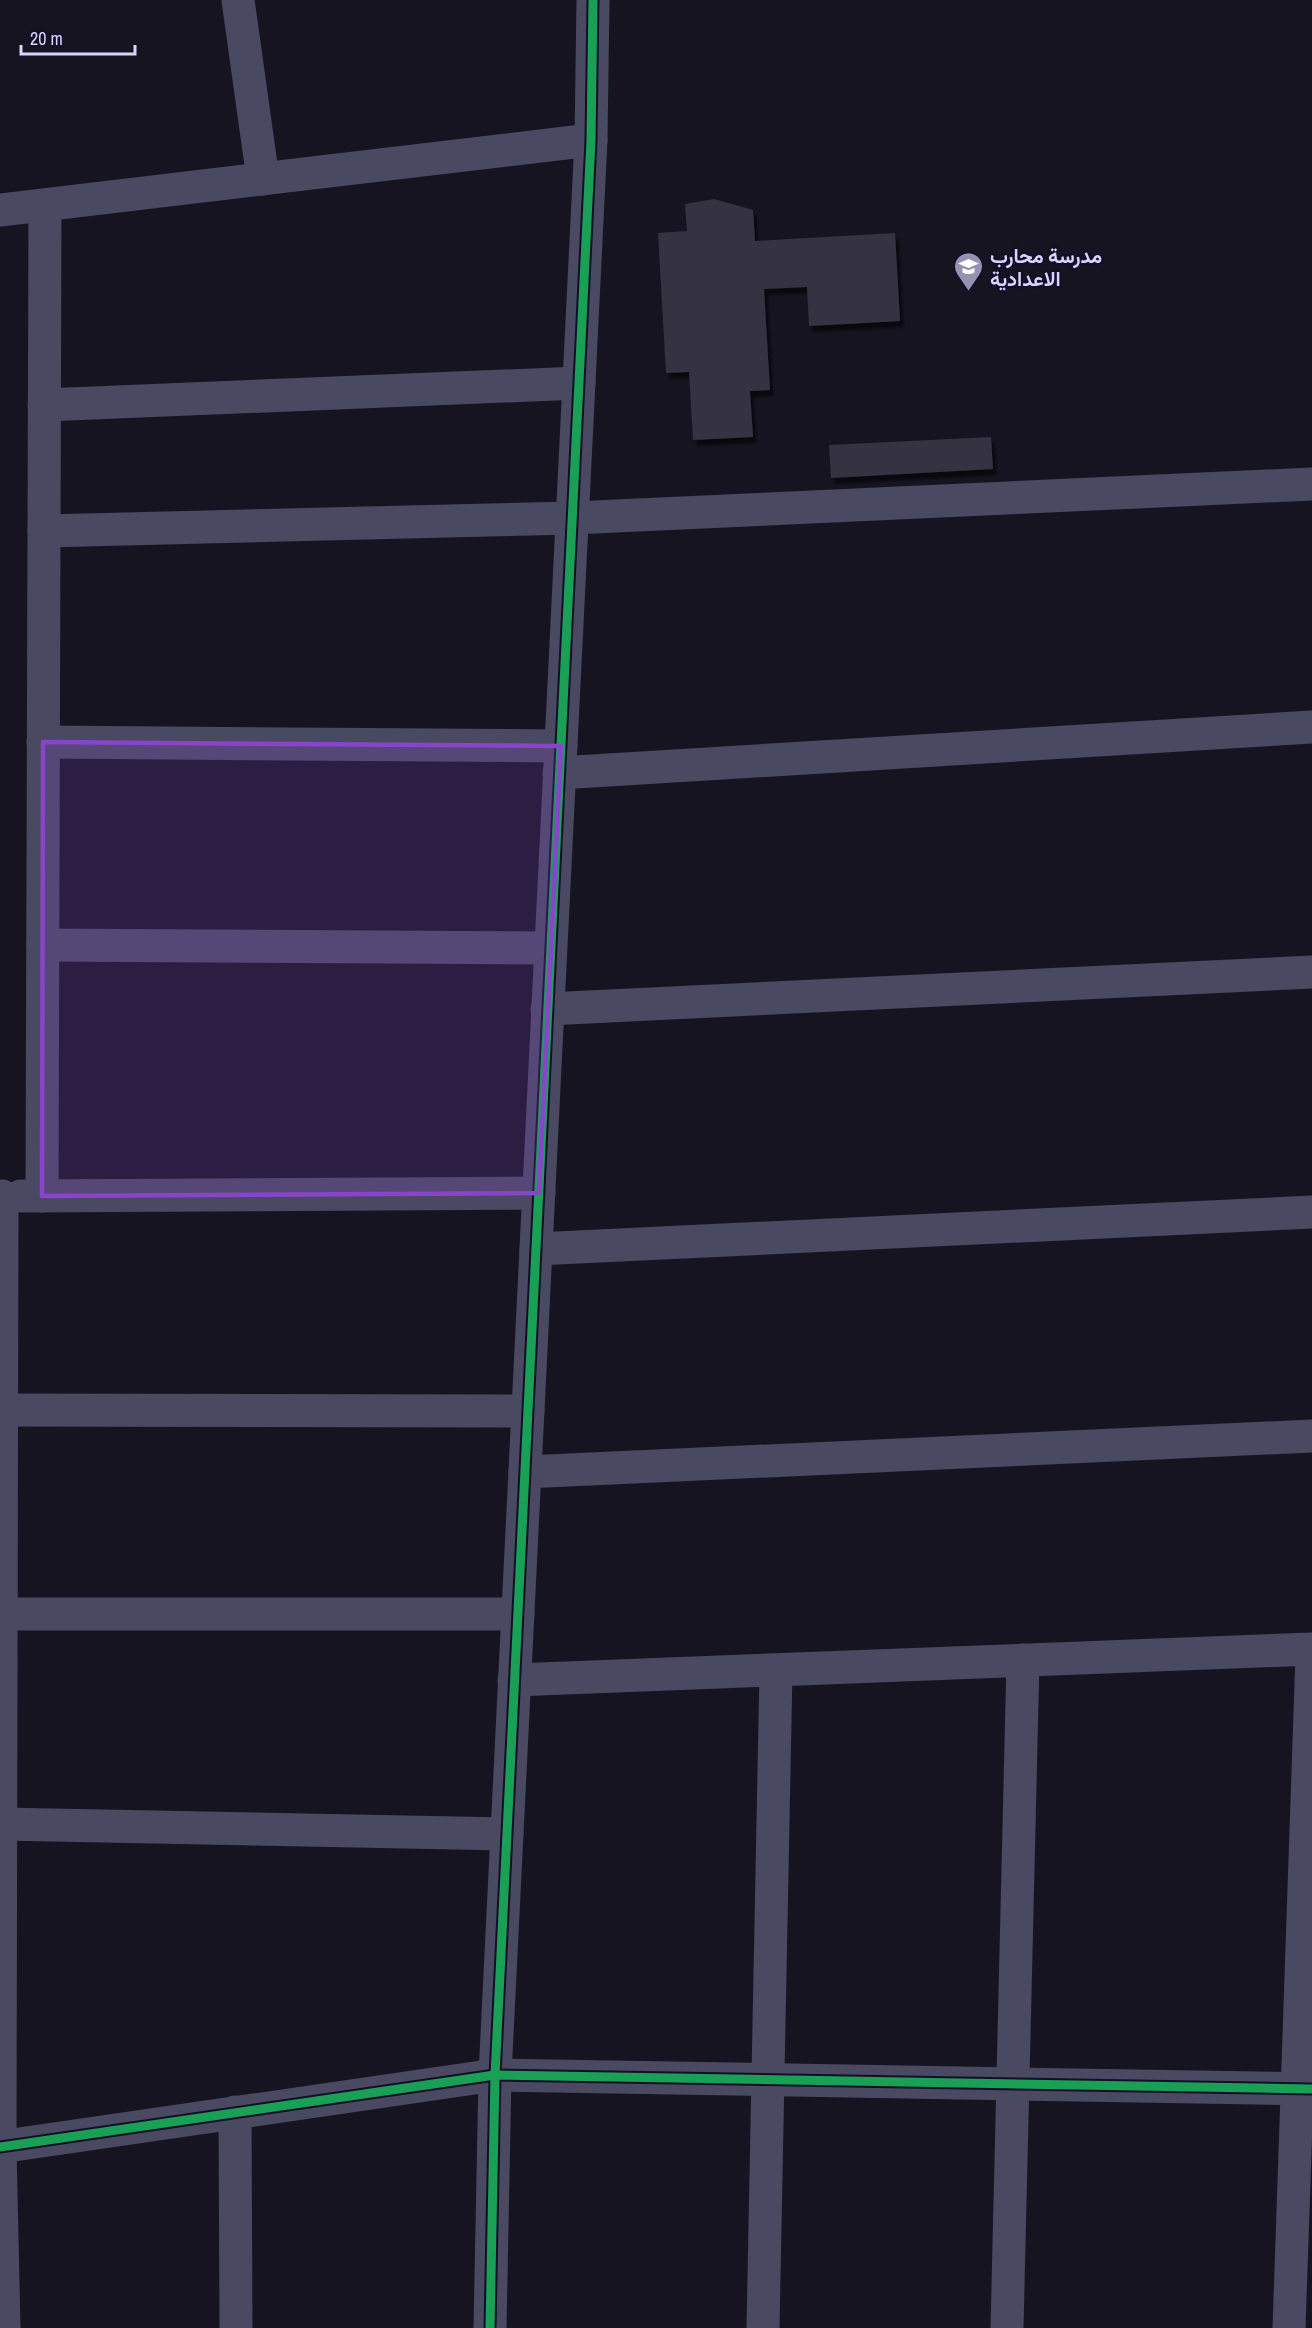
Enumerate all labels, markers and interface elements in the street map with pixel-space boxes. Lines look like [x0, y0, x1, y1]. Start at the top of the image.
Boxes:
scale bar [21, 18, 135, 56]
text: 20 m [30, 26, 63, 51]
place label: مدرسة محارب الاعدادية [990, 242, 1102, 292]
school or university icon: مدرسة محارب الاعدادية [953, 250, 985, 292]

